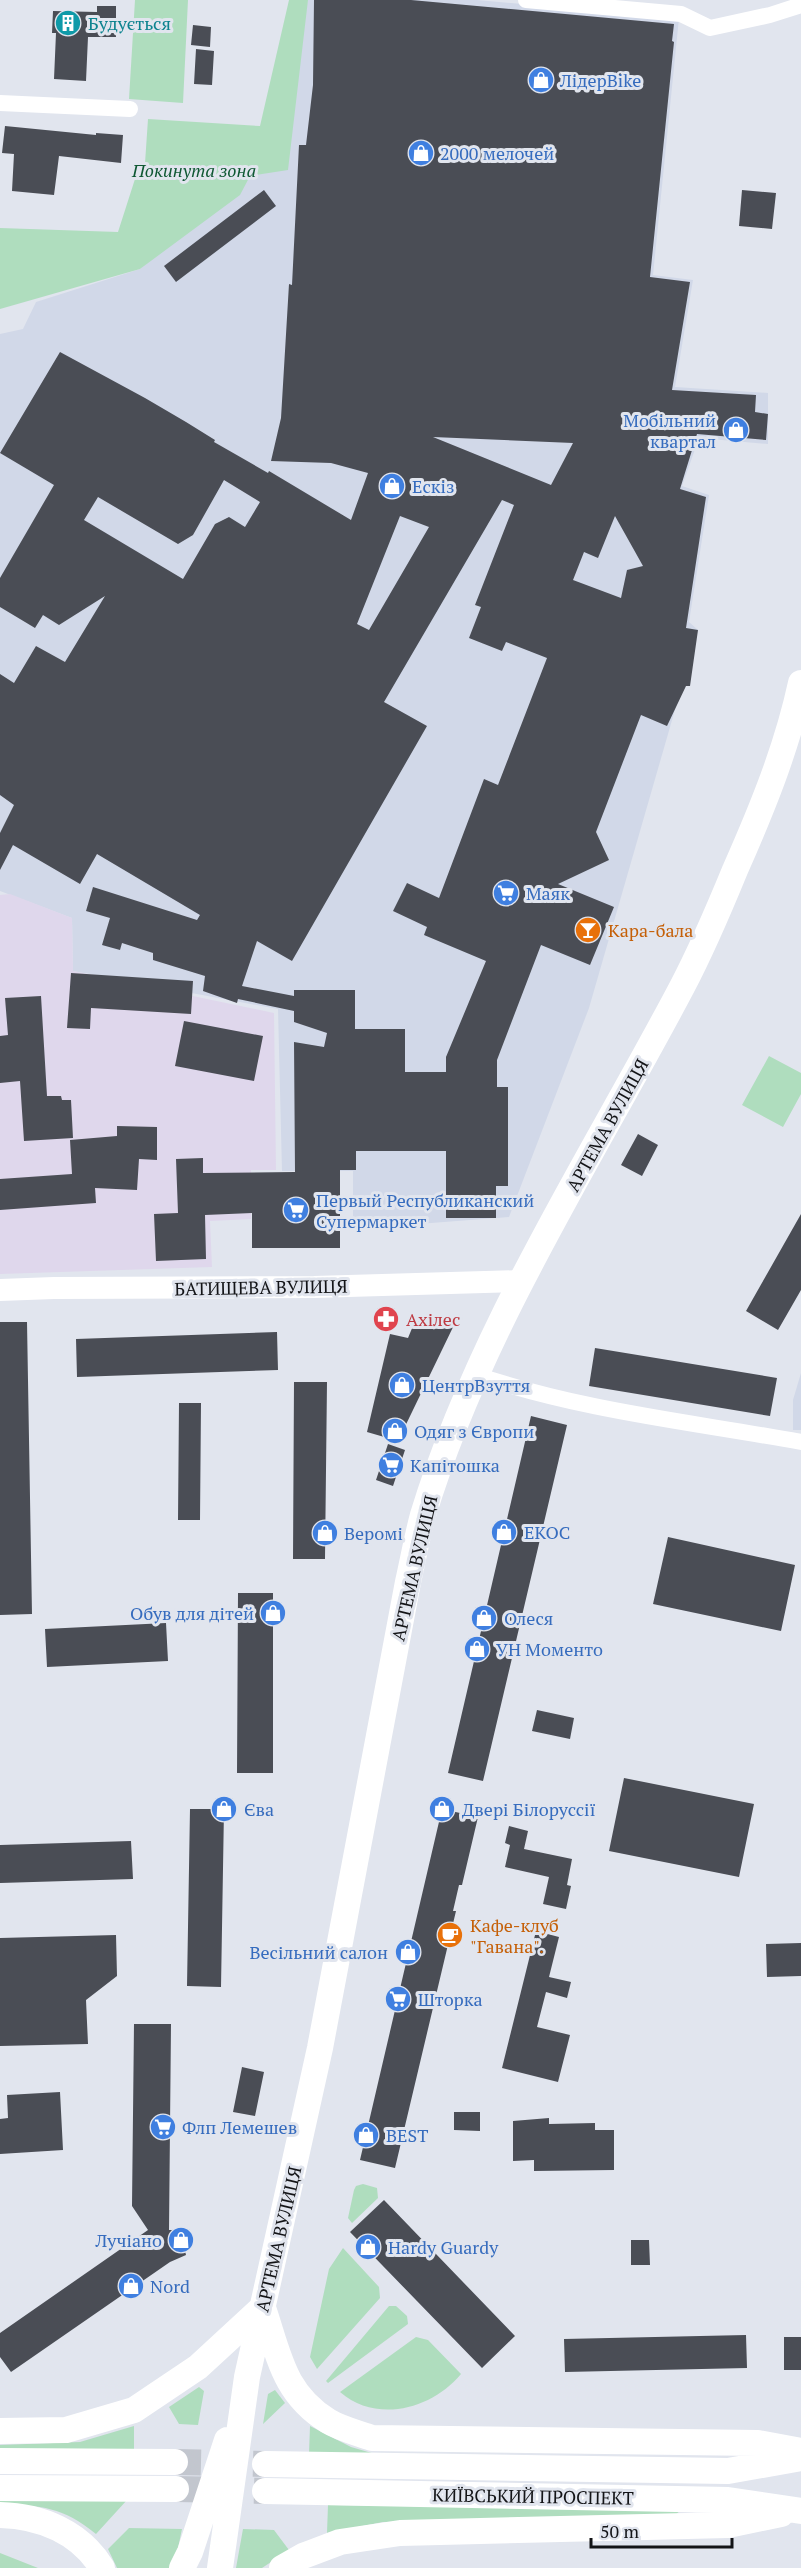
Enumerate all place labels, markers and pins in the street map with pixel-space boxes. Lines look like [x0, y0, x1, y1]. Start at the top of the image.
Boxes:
building icon: Будується [53, 8, 83, 38]
place label: Будується [88, 11, 171, 35]
shop icon: ЛідерBike [526, 65, 556, 95]
place label: ЛідерBike [559, 68, 641, 92]
shop icon: 2000 мелочей [406, 138, 436, 168]
place label: 2000 мелочей [440, 141, 554, 165]
place label: Мобільний квартал [623, 408, 716, 453]
shop icon: Мобільний квартал [721, 415, 751, 445]
shop icon: Ескіз [377, 471, 407, 501]
place label: Ескіз [412, 474, 455, 498]
supermarket icon: Маяк [491, 878, 521, 908]
place label: Маяк [526, 881, 570, 905]
bar icon: Кара-бала [573, 915, 603, 945]
place label: Кара-бала [608, 918, 693, 942]
place label: Первый Республиканский Супермаркет [316, 1188, 534, 1233]
supermarket icon: Первый Республиканский Супермаркет [281, 1195, 311, 1225]
pharmacy icon: Ахілес [371, 1304, 401, 1334]
place label: Ахілес [406, 1307, 460, 1331]
shop icon: ЦентрВзуття [387, 1370, 417, 1400]
place label: ЦентрВзуття [422, 1373, 530, 1397]
shop icon: Одяг з Європи [380, 1416, 410, 1446]
place label: Одяг з Європи [414, 1419, 534, 1443]
supermarket icon: Капітошка [376, 1450, 406, 1480]
place label: Капітошка [410, 1453, 500, 1477]
shop icon: ЕКОС [489, 1517, 519, 1547]
shop icon: Веромі [310, 1518, 340, 1548]
place label: ЕКОС [524, 1520, 570, 1544]
place label: Веромі [344, 1521, 403, 1545]
shop icon: Обув для дітей [258, 1598, 288, 1628]
place label: Обув для дітей [130, 1601, 254, 1625]
shop icon: Олеся [469, 1603, 499, 1633]
place label: Олеся [504, 1606, 553, 1630]
shop icon: УН Моменто [462, 1634, 492, 1664]
place label: УН Моменто [496, 1637, 603, 1661]
shop icon: Єва [209, 1794, 239, 1824]
shop icon: Двері Білоруссії [427, 1794, 457, 1824]
place label: Єва [244, 1797, 274, 1821]
place label: Двері Білоруссії [462, 1797, 596, 1821]
place label: Кафе-клуб "Гавана". [470, 1913, 559, 1958]
cafe icon: Кафе-клуб "Гавана". [435, 1920, 465, 1950]
shop icon: Весільний салон [393, 1937, 423, 1967]
place label: Весільний салон [250, 1940, 388, 1964]
supermarket icon: Шторка [383, 1984, 413, 2014]
place label: Шторка [418, 1987, 483, 2011]
supermarket icon: Флп Лемешев [148, 2112, 178, 2142]
place label: Флп Лемешев [182, 2115, 297, 2139]
shop icon: BEST [351, 2120, 381, 2150]
place label: BEST [386, 2123, 428, 2147]
shop icon: Лучіано [166, 2225, 196, 2255]
place label: Лучіано [95, 2228, 162, 2252]
shop icon: Hardy Guardy [353, 2232, 383, 2262]
place label: Hardy Guardy [388, 2235, 499, 2259]
shop icon: Nord [116, 2271, 146, 2301]
place label: Nord [150, 2274, 190, 2298]

